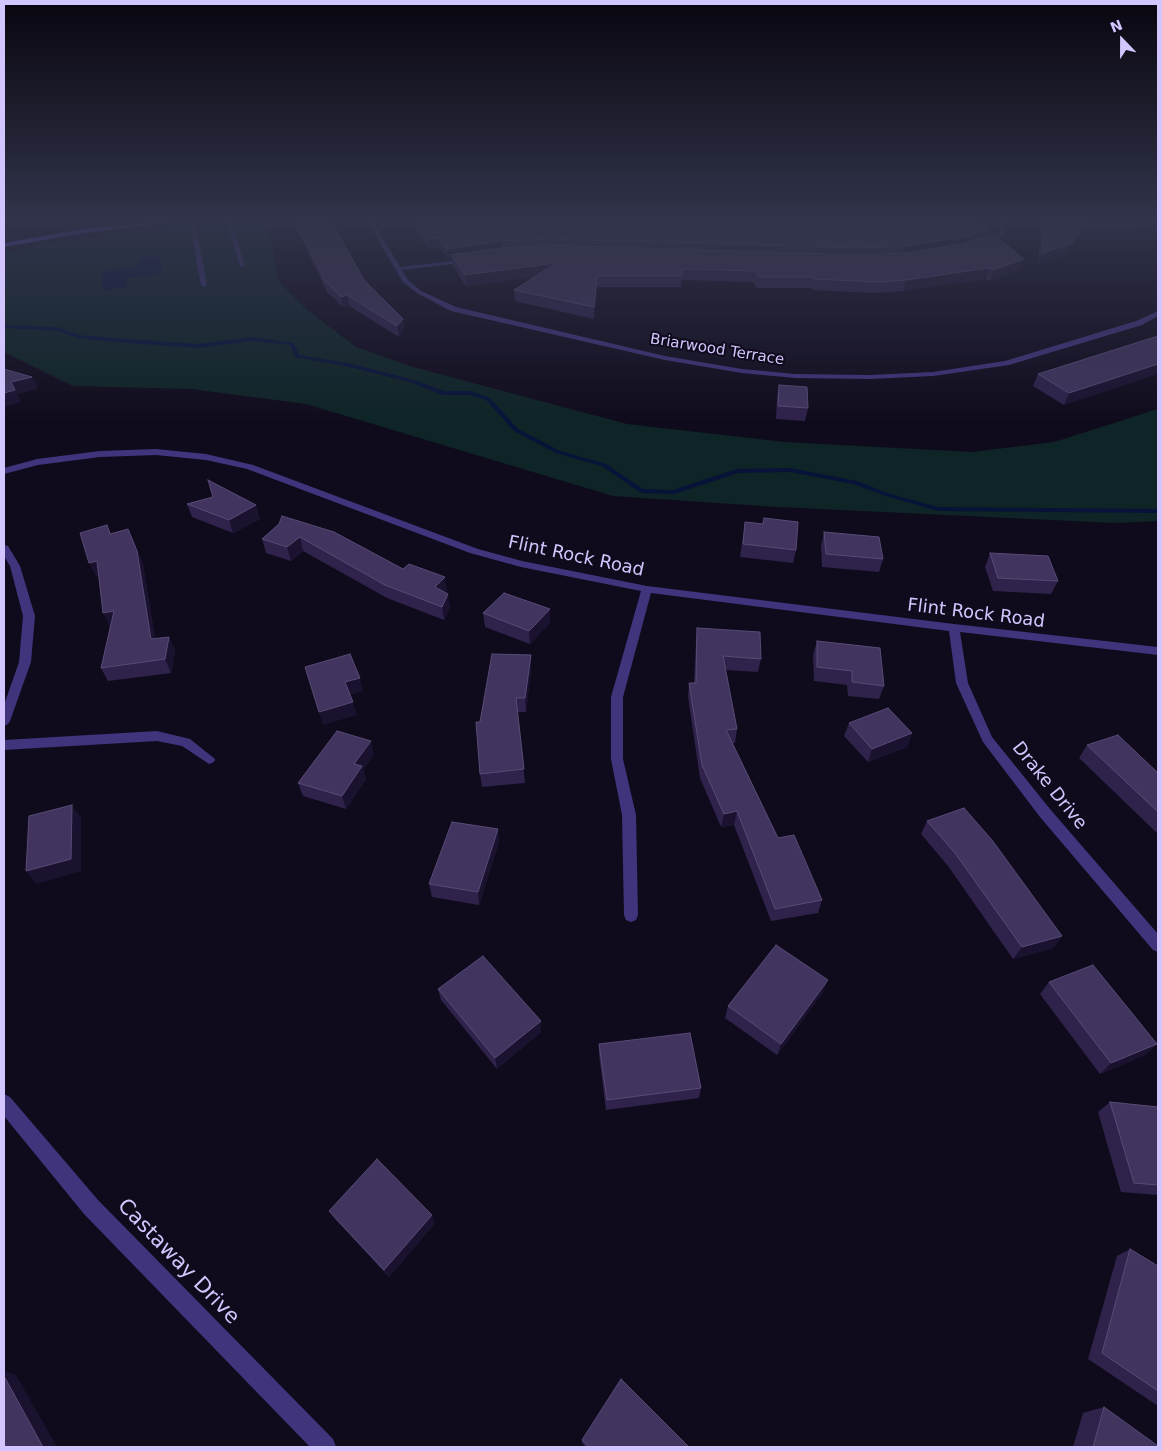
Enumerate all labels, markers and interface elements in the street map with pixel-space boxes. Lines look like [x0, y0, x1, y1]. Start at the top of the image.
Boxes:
north arrow [1097, 15, 1147, 65]
text: N [1108, 16, 1125, 36]
street label: Briarwood Terrace [649, 331, 785, 369]
street label: Flint Rock Road [506, 532, 646, 582]
street label: Flint Rock Road [906, 595, 1046, 633]
street label: Drake Drive [1007, 738, 1091, 834]
street label: Castaway Drive [112, 1194, 244, 1330]

